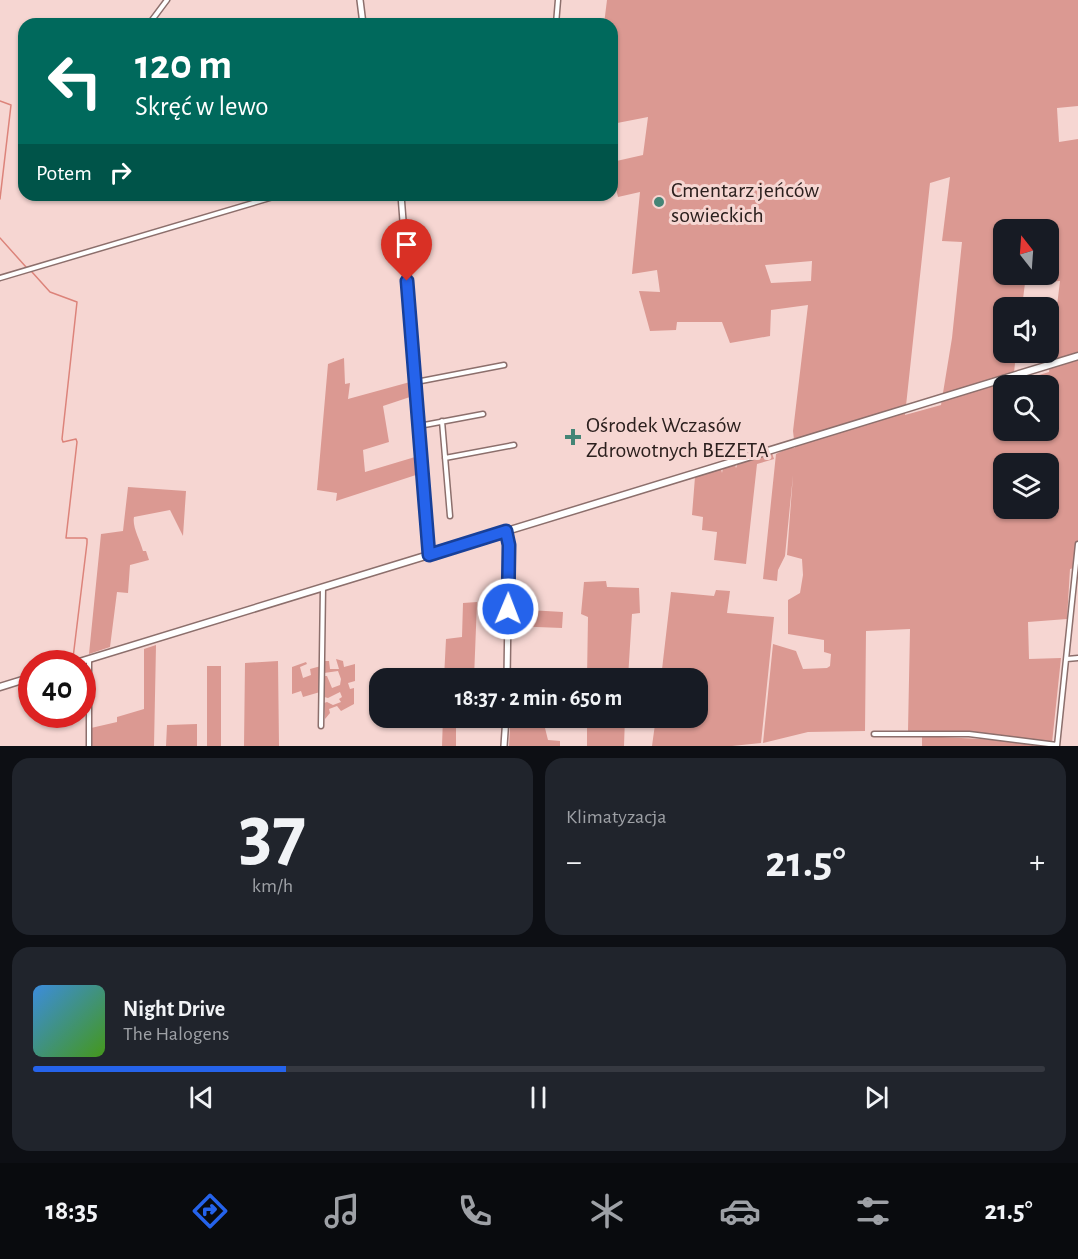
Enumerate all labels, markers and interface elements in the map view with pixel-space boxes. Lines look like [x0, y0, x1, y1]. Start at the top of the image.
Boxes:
icon: left [36, 42, 114, 120]
text: 120 m [135, 44, 232, 86]
text: Skręć w lewo [135, 93, 269, 120]
icon: right [104, 156, 137, 189]
text: Potem [36, 162, 92, 184]
place label: Cmentarz jeńców sowieckich [671, 179, 819, 226]
marker: Cmentarz jeńców sowieckich [652, 195, 666, 209]
pin [381, 219, 432, 281]
north arrow [993, 219, 1059, 285]
map controls [993, 219, 1059, 519]
icon: arrive [390, 228, 423, 261]
button: sound [993, 297, 1059, 363]
button: search [993, 375, 1059, 441]
place label: Ośrodek Wczasów Zdrowotnych BEZETA [586, 414, 769, 461]
marker: Ośrodek Wczasów Zdrowotnych BEZETA [564, 428, 582, 446]
button: layers [993, 453, 1059, 519]
position arrow [476, 577, 540, 641]
speed limit sign: 40 [18, 650, 96, 728]
text: 18:37 · 2 min · 650 m [455, 687, 622, 709]
text: 37 [239, 796, 306, 874]
text: Klimatyzacja [566, 807, 667, 827]
text: 21.5° [765, 840, 846, 885]
text: − [566, 846, 582, 879]
text: + [1029, 846, 1045, 879]
text: km/h [252, 876, 293, 896]
text: Night Drive [123, 998, 225, 1020]
text: The Halogens [123, 1024, 229, 1044]
icon: previous [185, 1081, 218, 1114]
icon: pause [522, 1081, 555, 1114]
icon: next [860, 1081, 893, 1114]
icon: directions [189, 1190, 231, 1232]
icon: music [321, 1190, 363, 1232]
icon: phone [454, 1190, 496, 1232]
icon: climate [586, 1190, 628, 1232]
icon: car [719, 1190, 761, 1232]
icon: filters [852, 1190, 894, 1232]
text: 18:35 [45, 1197, 98, 1224]
text: 21.5° [984, 1197, 1033, 1224]

